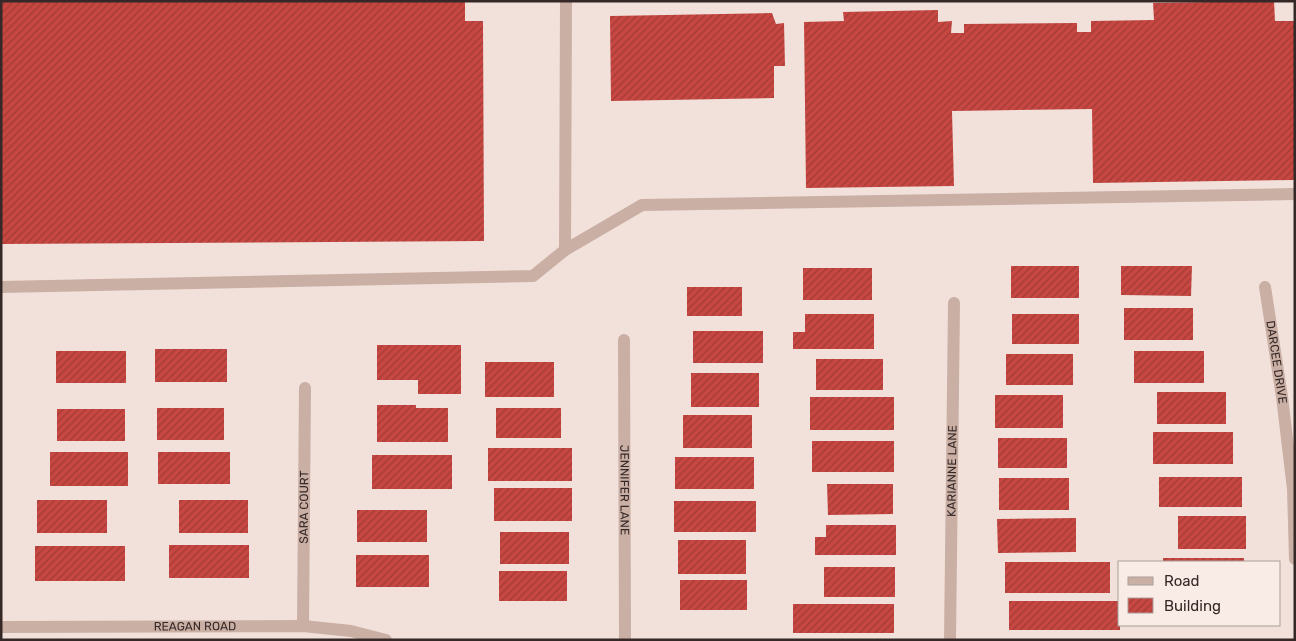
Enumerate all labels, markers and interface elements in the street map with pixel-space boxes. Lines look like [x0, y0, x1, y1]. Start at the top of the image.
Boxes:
street label: DARCEE DRIVE [1263, 319, 1290, 405]
street label: KARIANNE LANE [944, 425, 960, 517]
street label: JENNIFER LANE [617, 445, 632, 535]
street label: SARA COURT [297, 470, 311, 544]
legend [1118, 561, 1281, 626]
text: Road [1164, 572, 1200, 590]
text: Building [1164, 597, 1221, 615]
street label: REAGAN ROAD [154, 619, 236, 633]

